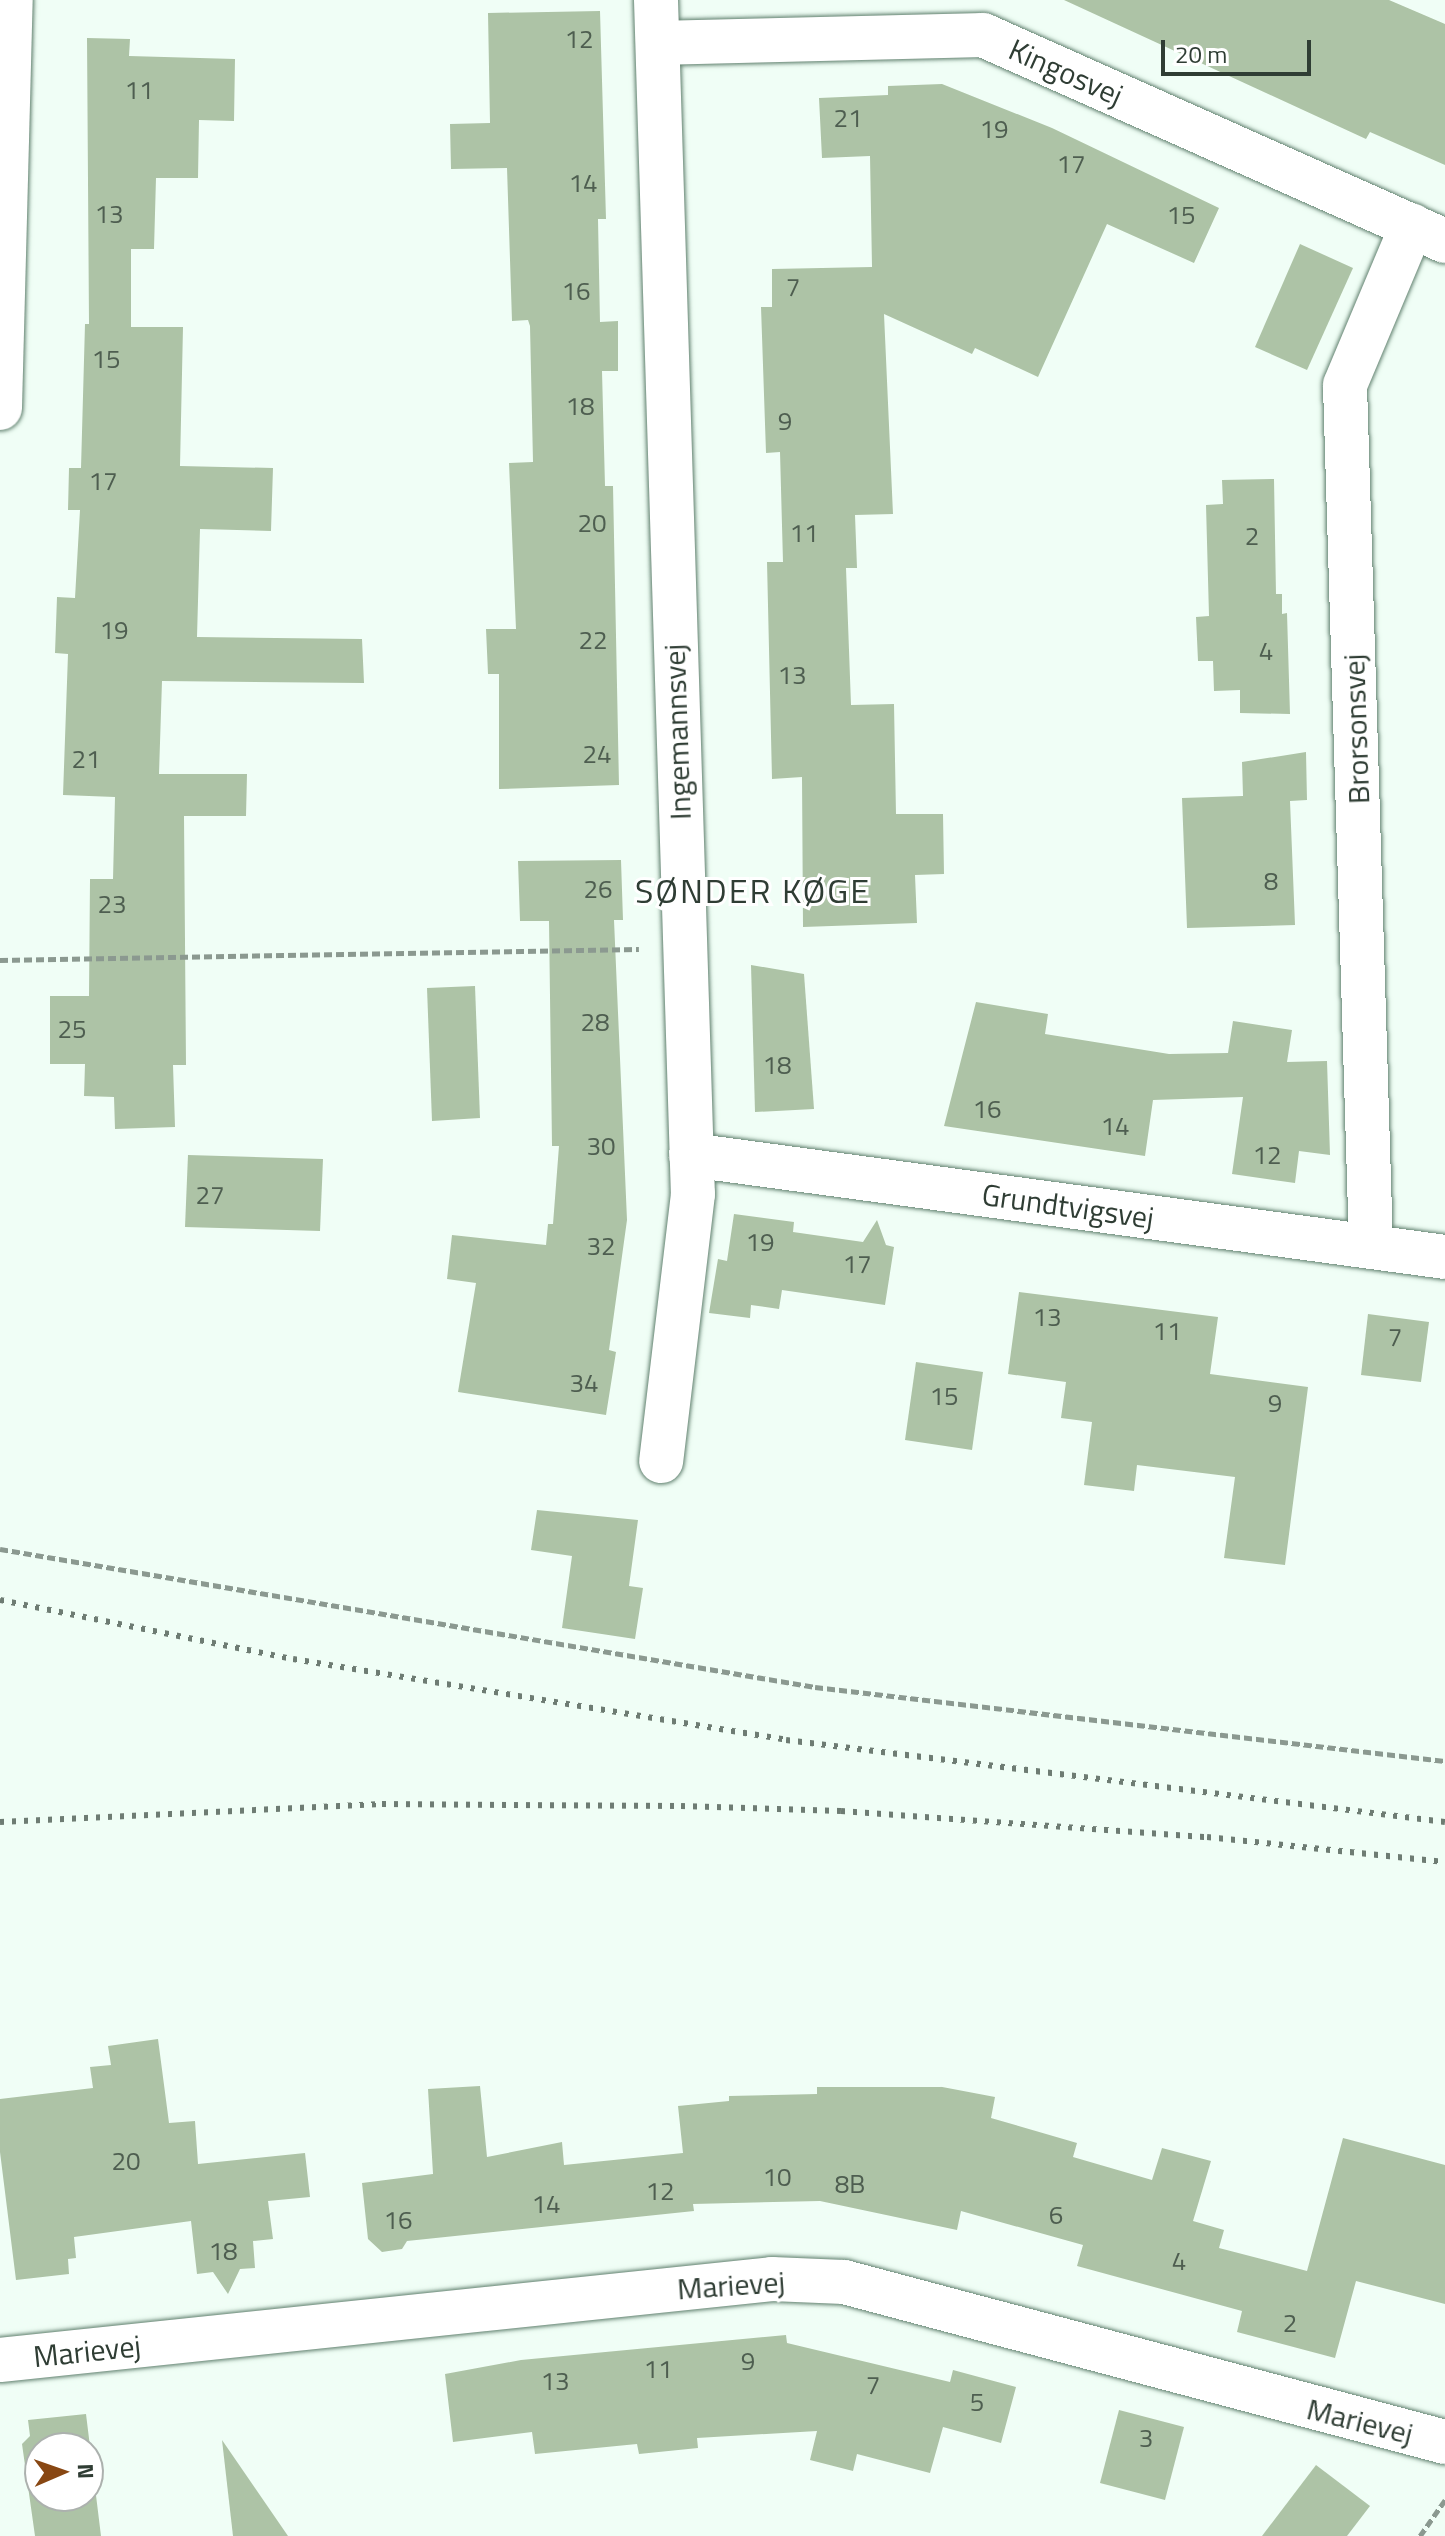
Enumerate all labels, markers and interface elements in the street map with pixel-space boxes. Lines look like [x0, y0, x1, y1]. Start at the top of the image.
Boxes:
house number: 12 [564, 23, 594, 55]
scale bar [1165, 24, 1315, 74]
street label: Kingosvej [1004, 31, 1128, 113]
text: 20 m [1175, 36, 1227, 72]
house number: 11 [124, 74, 154, 106]
house number: 21 [833, 102, 863, 134]
house number: 19 [979, 113, 1009, 145]
house number: 17 [1056, 148, 1086, 180]
house number: 14 [568, 167, 598, 199]
house number: 13 [94, 198, 124, 230]
house number: 15 [1166, 199, 1196, 231]
house number: 7 [786, 271, 800, 303]
house number: 16 [561, 275, 591, 307]
house number: 15 [91, 343, 121, 375]
house number: 18 [565, 390, 595, 422]
house number: 9 [778, 405, 792, 437]
house number: 17 [88, 465, 118, 497]
house number: 20 [577, 507, 607, 539]
house number: 11 [789, 517, 819, 549]
house number: 2 [1245, 520, 1259, 552]
house number: 19 [99, 614, 129, 646]
house number: 22 [578, 624, 608, 656]
house number: 4 [1259, 635, 1273, 667]
street label: Ingemannsvej [656, 643, 698, 821]
street label: Brorsonsvej [1335, 653, 1377, 805]
house number: 13 [777, 659, 807, 691]
house number: 24 [582, 738, 612, 770]
house number: 21 [71, 743, 101, 775]
house number: 8 [1264, 865, 1278, 897]
district label: SØNDER KØGE [635, 871, 871, 911]
house number: 26 [583, 873, 613, 905]
house number: 23 [97, 888, 127, 920]
house number: 28 [580, 1006, 610, 1038]
house number: 25 [57, 1013, 87, 1045]
house number: 18 [762, 1049, 792, 1081]
house number: 16 [972, 1093, 1002, 1125]
house number: 14 [1100, 1110, 1130, 1142]
house number: 30 [586, 1130, 616, 1162]
house number: 12 [1252, 1139, 1282, 1171]
street label: Grundtvigsvej [980, 1176, 1156, 1236]
house number: 27 [195, 1179, 225, 1211]
house number: 19 [745, 1226, 775, 1258]
house number: 32 [586, 1230, 616, 1262]
house number: 17 [842, 1248, 872, 1280]
house number: 13 [1032, 1301, 1062, 1333]
house number: 11 [1152, 1315, 1182, 1347]
house number: 7 [1388, 1321, 1402, 1353]
house number: 34 [569, 1367, 599, 1399]
house number: 15 [929, 1380, 959, 1412]
house number: 9 [1268, 1387, 1282, 1419]
house number: 20 [111, 2145, 141, 2177]
house number: 10 [762, 2161, 792, 2193]
house number: 8B [835, 2168, 865, 2200]
house number: 12 [645, 2175, 675, 2207]
house number: 14 [531, 2188, 561, 2220]
house number: 6 [1049, 2199, 1063, 2231]
house number: 16 [383, 2204, 413, 2236]
house number: 18 [208, 2235, 238, 2267]
house number: 4 [1172, 2245, 1186, 2277]
street label: Marievej [676, 2263, 786, 2307]
house number: 2 [1283, 2307, 1297, 2339]
street label: Marievej [31, 2327, 143, 2375]
house number: 9 [741, 2345, 755, 2377]
house number: 11 [643, 2353, 673, 2385]
house number: 13 [540, 2365, 570, 2397]
house number: 7 [866, 2369, 880, 2401]
house number: 5 [970, 2386, 984, 2418]
street label: Marievej [1303, 2390, 1417, 2452]
house number: 3 [1139, 2422, 1153, 2454]
north arrow [24, 2432, 104, 2512]
text: N [69, 2463, 103, 2479]

